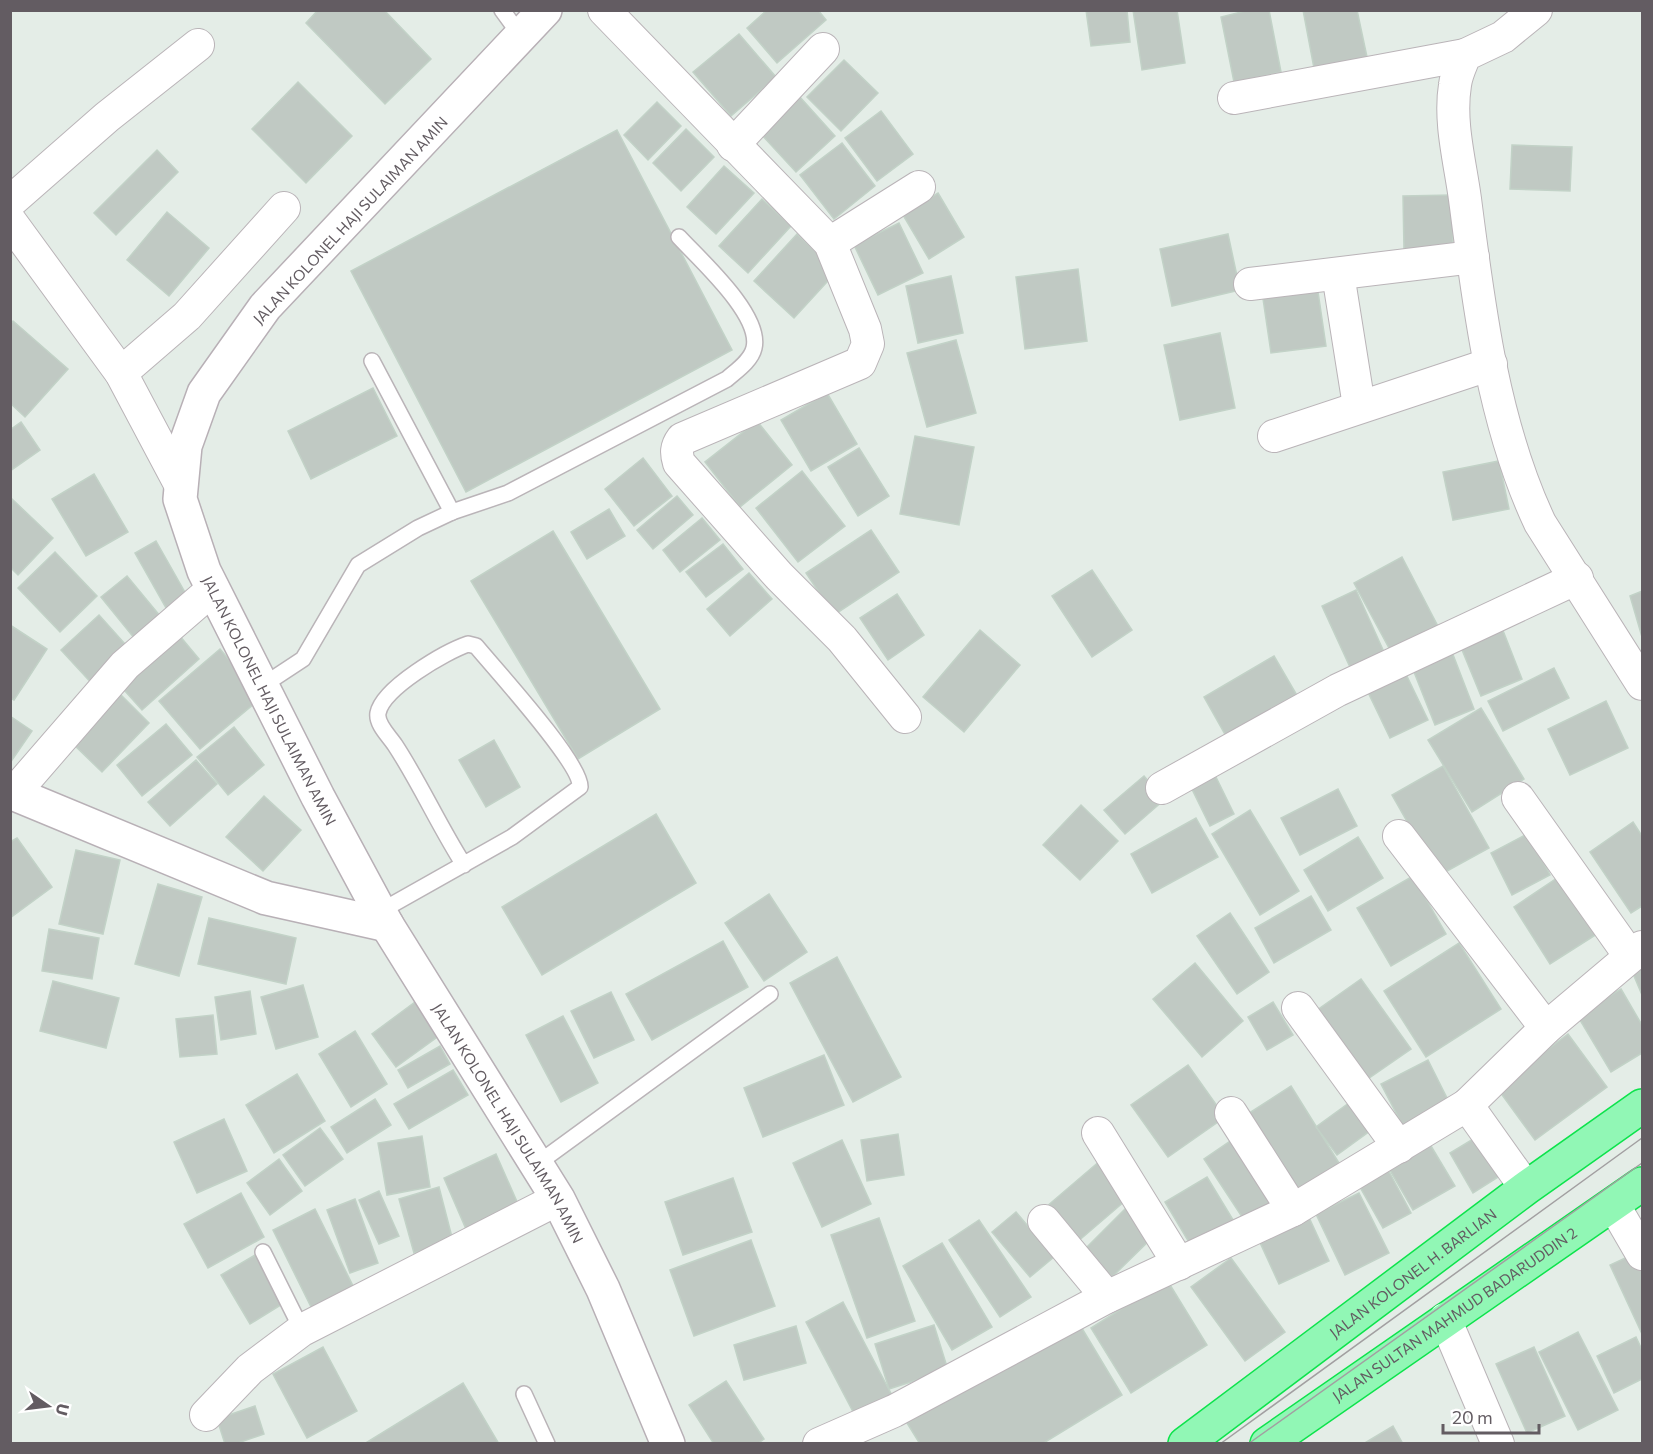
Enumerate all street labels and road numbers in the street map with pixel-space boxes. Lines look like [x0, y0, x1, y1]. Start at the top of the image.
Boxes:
street label: JALAN KOLONEL HAJI SULAIMAN AMIN [249, 113, 451, 327]
street label: JALAN KOLONEL HAJI SULAIMAN AMIN [199, 573, 340, 828]
street label: JALAN KOLONEL HAJI SULAIMAN AMIN [429, 1000, 588, 1246]
street label: JALAN KOLONEL H. BARLIAN [1326, 1204, 1500, 1341]
street label: JALAN SULTAN MAHMUD BADARUDDIN 2 [1329, 1223, 1580, 1405]

